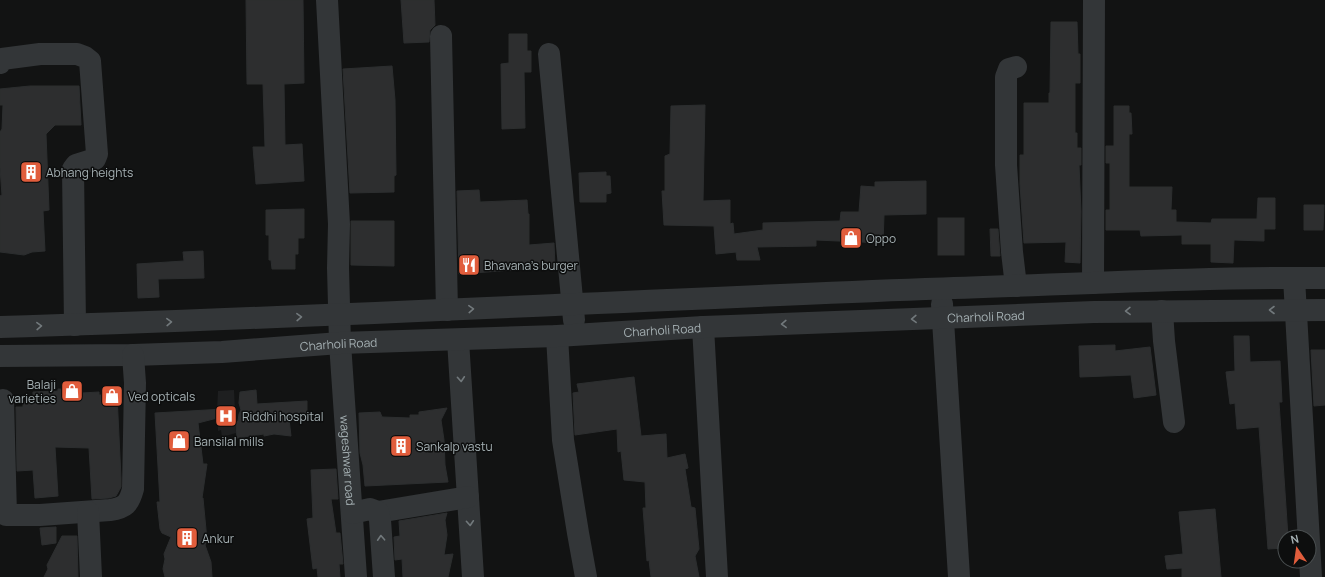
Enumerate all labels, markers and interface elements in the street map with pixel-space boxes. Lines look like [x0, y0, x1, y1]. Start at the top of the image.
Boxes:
building icon: Abhang heights [18, 159, 44, 185]
place label: Abhang heights [46, 164, 133, 181]
shop icon: Oppo [838, 225, 864, 251]
place label: Oppo [866, 230, 896, 247]
restaurant icon: Bhavana's burger [456, 252, 482, 278]
place label: Bhavana's burger [484, 257, 579, 274]
one-way arrow [468, 305, 474, 314]
street label: Charholi Road [947, 306, 1025, 326]
one-way arrow [1269, 306, 1275, 314]
one-way arrow [1125, 307, 1131, 315]
one-way arrow [296, 313, 302, 321]
one-way arrow [911, 314, 917, 323]
one-way arrow [166, 317, 172, 326]
street label: Charholi Road [623, 319, 701, 340]
one-way arrow [781, 320, 787, 328]
one-way arrow [36, 322, 42, 330]
street label: Charholi Road [299, 333, 378, 355]
place label: Balaji varieties [9, 376, 56, 407]
one-way arrow [456, 376, 465, 382]
shop icon: Balaji varieties [59, 378, 85, 404]
shop icon: Ved opticals [99, 383, 125, 409]
place label: Ved opticals [128, 388, 195, 405]
hospital icon: Riddhi hospital [213, 403, 239, 429]
place label: Riddhi hospital [242, 408, 324, 425]
street label: wageshwar road [336, 415, 360, 506]
shop icon: Bansilal mills [166, 428, 192, 454]
place label: Bansilal mills [194, 433, 264, 450]
building icon: Sankalp vastu [388, 433, 414, 459]
place label: Sankalp vastu [416, 438, 493, 455]
one-way arrow [466, 520, 474, 526]
building icon: Ankur [174, 525, 200, 551]
north arrow [1277, 529, 1317, 569]
place label: Ankur [202, 530, 235, 547]
text: N [1289, 531, 1300, 547]
one-way arrow [377, 535, 386, 541]

